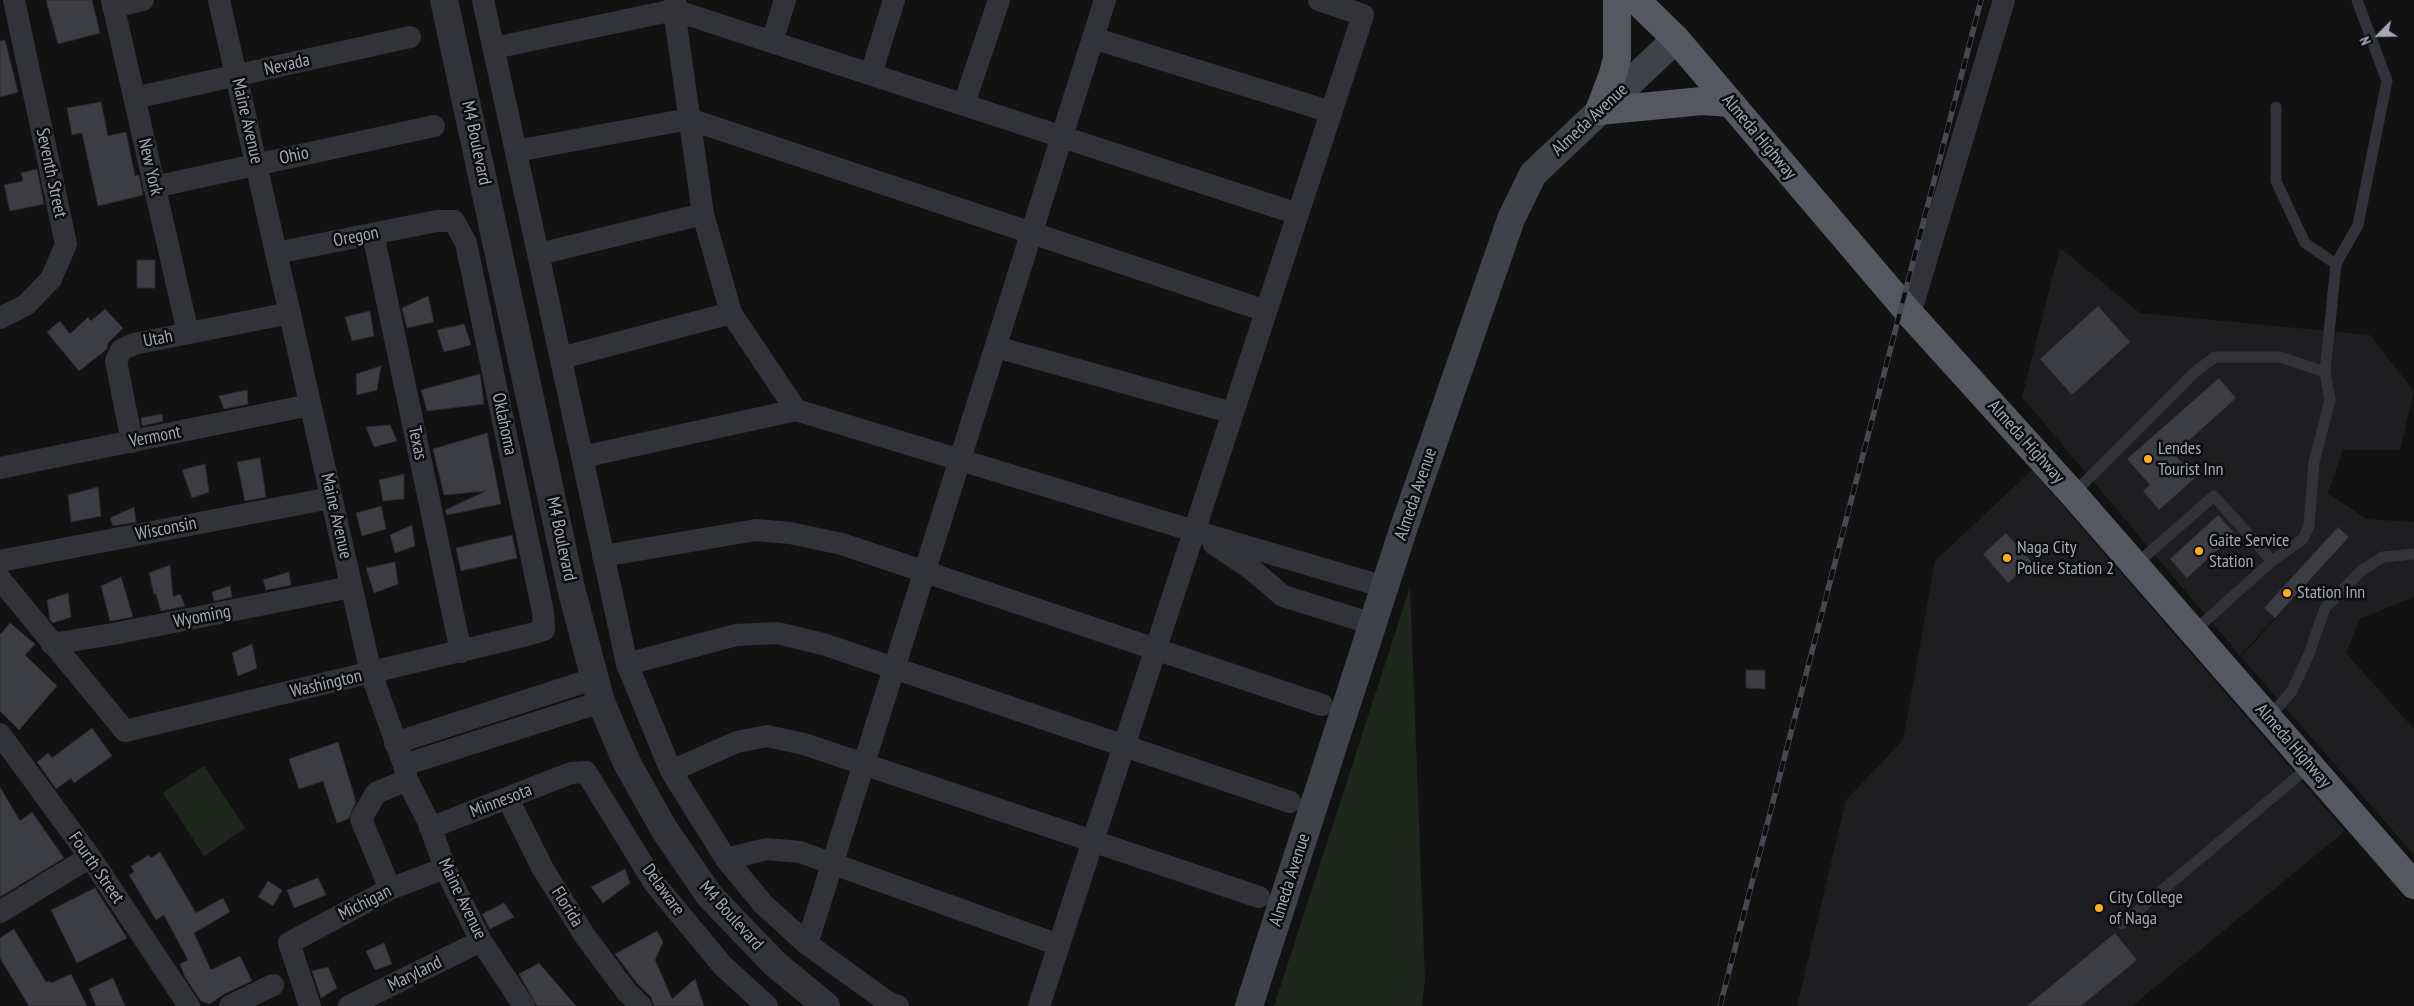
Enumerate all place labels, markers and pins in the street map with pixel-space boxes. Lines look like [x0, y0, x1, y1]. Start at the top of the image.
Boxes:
place label: Lendes Tourist Inn [2158, 438, 2223, 480]
marker: Lendes Tourist Inn [2142, 453, 2154, 465]
place label: Gaite Service Station [2209, 530, 2290, 572]
place label: Naga City Police Station 2 [2017, 537, 2114, 580]
marker: Gaite Service Station [2193, 545, 2205, 557]
marker: Naga City Police Station 2 [2001, 552, 2013, 564]
place label: Station Inn [2297, 582, 2365, 604]
marker: Station Inn [2281, 587, 2293, 599]
place label: City College of Naga [2109, 887, 2183, 930]
marker: City College of Naga [2093, 902, 2105, 914]

